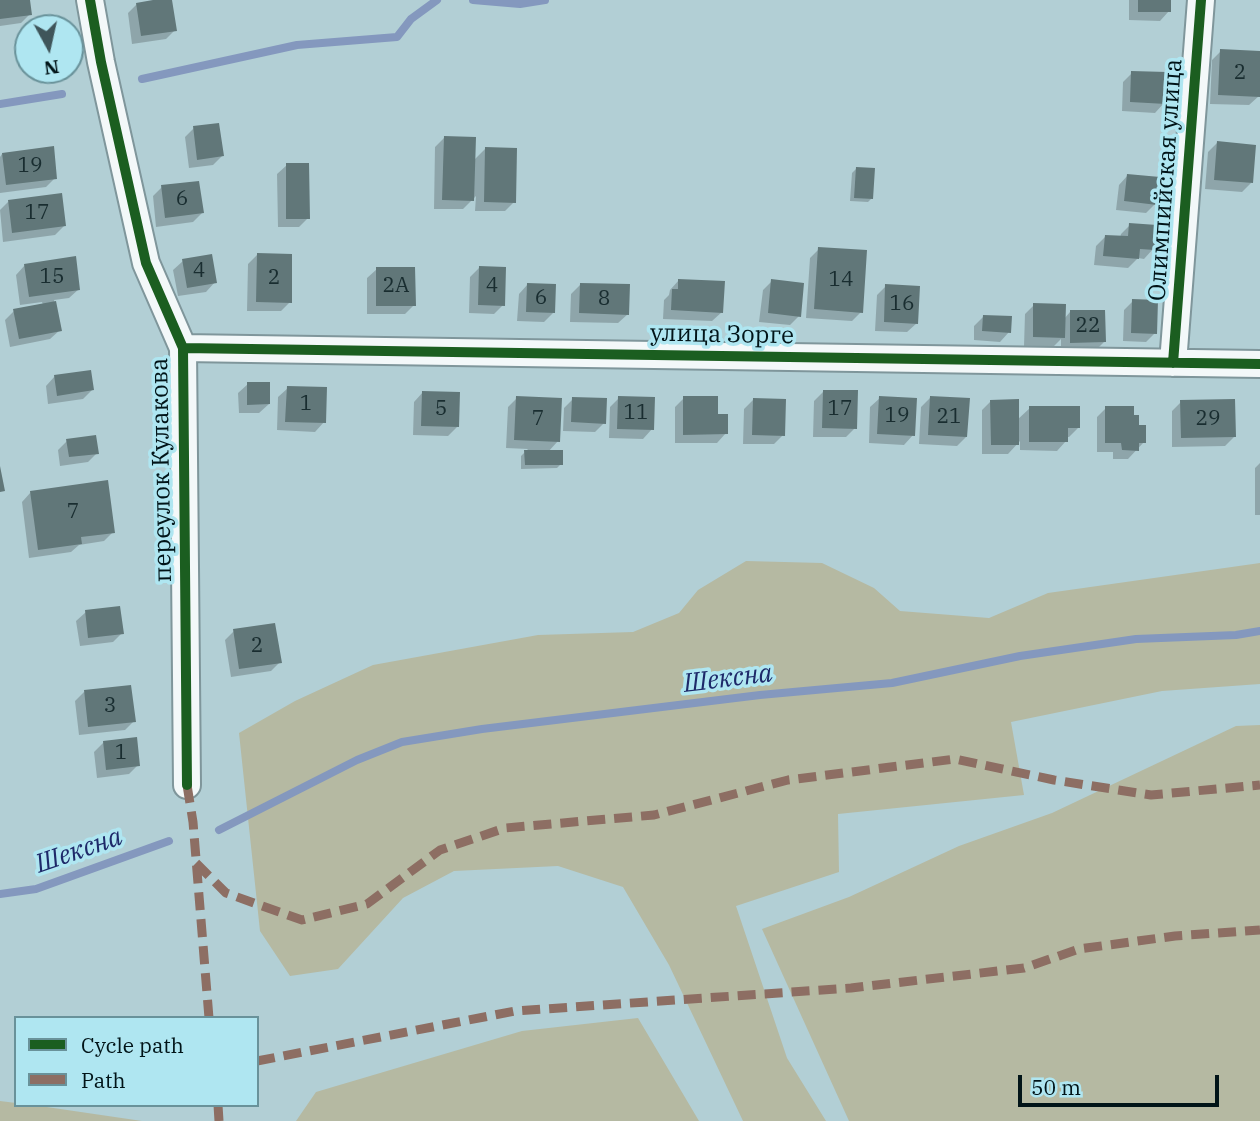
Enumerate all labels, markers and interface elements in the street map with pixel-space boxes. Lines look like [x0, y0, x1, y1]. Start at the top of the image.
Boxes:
north arrow [14, 14, 84, 84]
text: N [43, 55, 61, 81]
street label: Олимпийская улица [1143, 58, 1189, 302]
house number: 2 [1234, 60, 1246, 86]
house number: 19 [17, 153, 43, 179]
house number: 6 [176, 186, 188, 212]
house number: 17 [24, 200, 50, 226]
house number: 4 [193, 258, 205, 284]
house number: 15 [39, 264, 65, 290]
house number: 2 [268, 265, 280, 291]
house number: 14 [828, 267, 854, 293]
house number: 2А [382, 273, 410, 299]
house number: 4 [486, 273, 498, 299]
house number: 6 [535, 285, 547, 311]
house number: 8 [598, 286, 610, 312]
house number: 16 [889, 291, 915, 317]
house number: 22 [1075, 313, 1101, 339]
street label: улица Зорге [650, 319, 794, 351]
street label: переулок Кулакова [146, 357, 178, 583]
house number: 1 [300, 391, 312, 417]
house number: 5 [435, 396, 447, 422]
house number: 17 [827, 396, 853, 422]
house number: 11 [623, 400, 649, 426]
house number: 19 [884, 403, 910, 429]
house number: 21 [936, 404, 962, 430]
house number: 7 [532, 406, 544, 432]
house number: 29 [1195, 406, 1221, 432]
house number: 7 [67, 499, 79, 525]
house number: 2 [251, 633, 263, 659]
water label: Шексна [682, 658, 774, 700]
house number: 3 [104, 693, 116, 719]
house number: 1 [115, 740, 127, 766]
water label: Шексна [32, 822, 126, 880]
legend [14, 1016, 259, 1107]
text: Cycle path [81, 1031, 184, 1059]
scale bar [1022, 1062, 1223, 1106]
text: Path [81, 1066, 126, 1094]
text: 50 m [1031, 1073, 1081, 1101]

